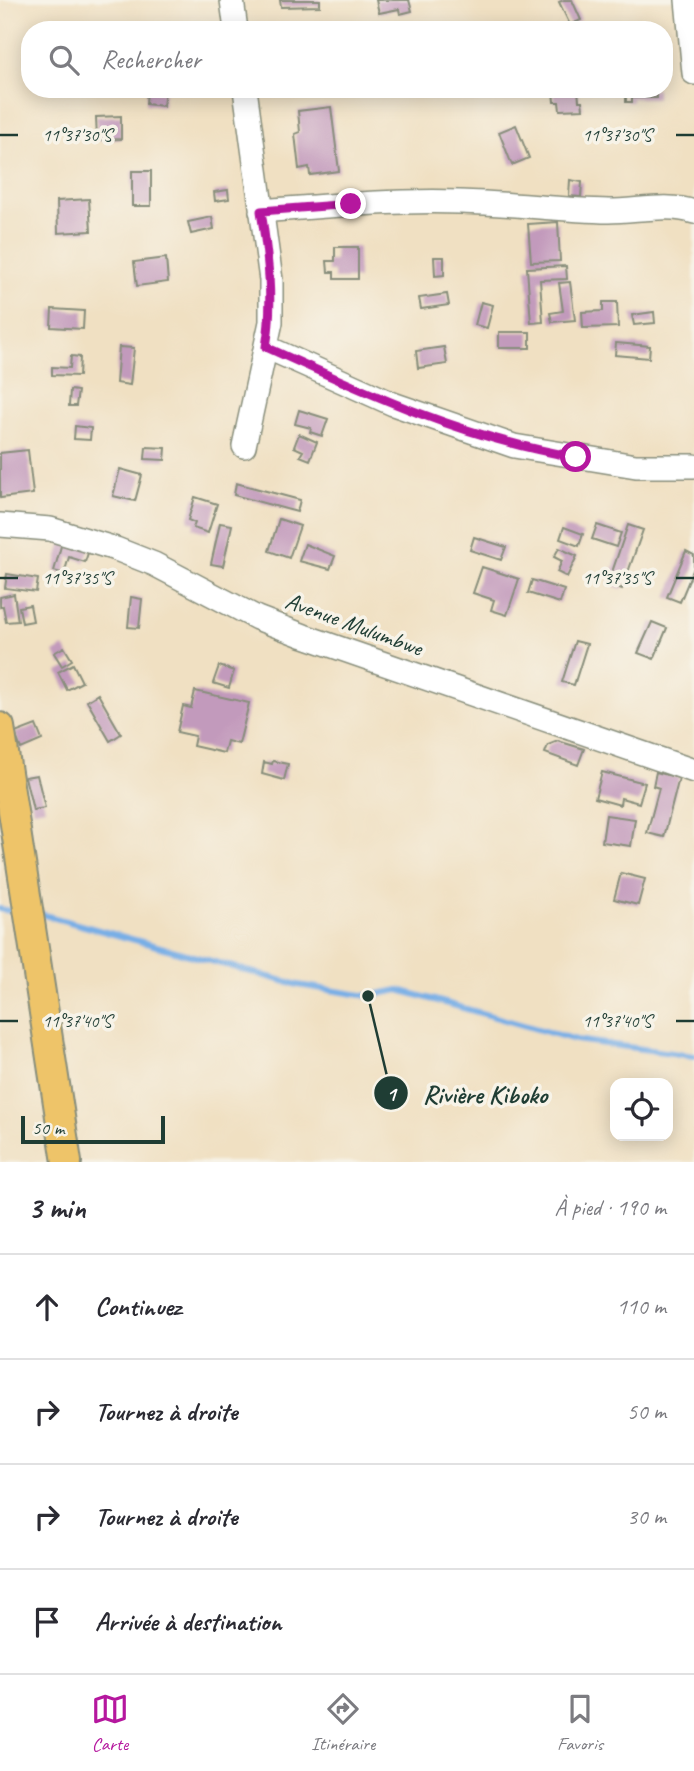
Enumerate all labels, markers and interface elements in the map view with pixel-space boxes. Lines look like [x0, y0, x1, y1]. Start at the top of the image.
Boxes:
search box [21, 21, 673, 98]
icon: search [45, 41, 83, 79]
text: Rechercher [101, 43, 201, 76]
text: 11°37'30"S [43, 124, 115, 146]
text: 11°37'30"S [583, 124, 655, 146]
route end [335, 188, 366, 219]
route start [560, 441, 591, 472]
text: 11°37'35"S [43, 567, 115, 589]
text: 11°37'35"S [583, 567, 655, 589]
street label: Avenue Mulumbwe [281, 585, 429, 663]
text: 11°37'40"S [43, 1010, 115, 1032]
text: 11°37'40"S [583, 1010, 655, 1032]
callout: Rivière Kiboko [373, 1070, 561, 1117]
text: Rivière Kiboko [423, 1078, 549, 1111]
map controls [610, 1078, 673, 1141]
button: locate [610, 1078, 673, 1141]
text: 1 [386, 1081, 398, 1107]
scale bar [21, 1113, 164, 1145]
text: 50 m [32, 1116, 64, 1140]
text: 3 min [28, 1189, 85, 1227]
text: À pied · 190 m [554, 1193, 666, 1222]
icon: ahead [28, 1288, 66, 1326]
text: Continuez [95, 1290, 181, 1323]
text: 110 m [617, 1292, 666, 1321]
icon: right [28, 1393, 66, 1431]
text: Tournez à droite [95, 1395, 237, 1428]
text: 50 m [627, 1397, 666, 1426]
icon: right [28, 1498, 66, 1536]
text: Tournez à droite [95, 1500, 237, 1533]
text: 30 m [627, 1502, 666, 1531]
icon: arrive [28, 1603, 66, 1641]
text: Arrivée à destination [95, 1605, 281, 1638]
tab: Carte [91, 1690, 129, 1756]
tab: Itinéraire [311, 1690, 375, 1756]
tab: Favoris [557, 1690, 603, 1756]

